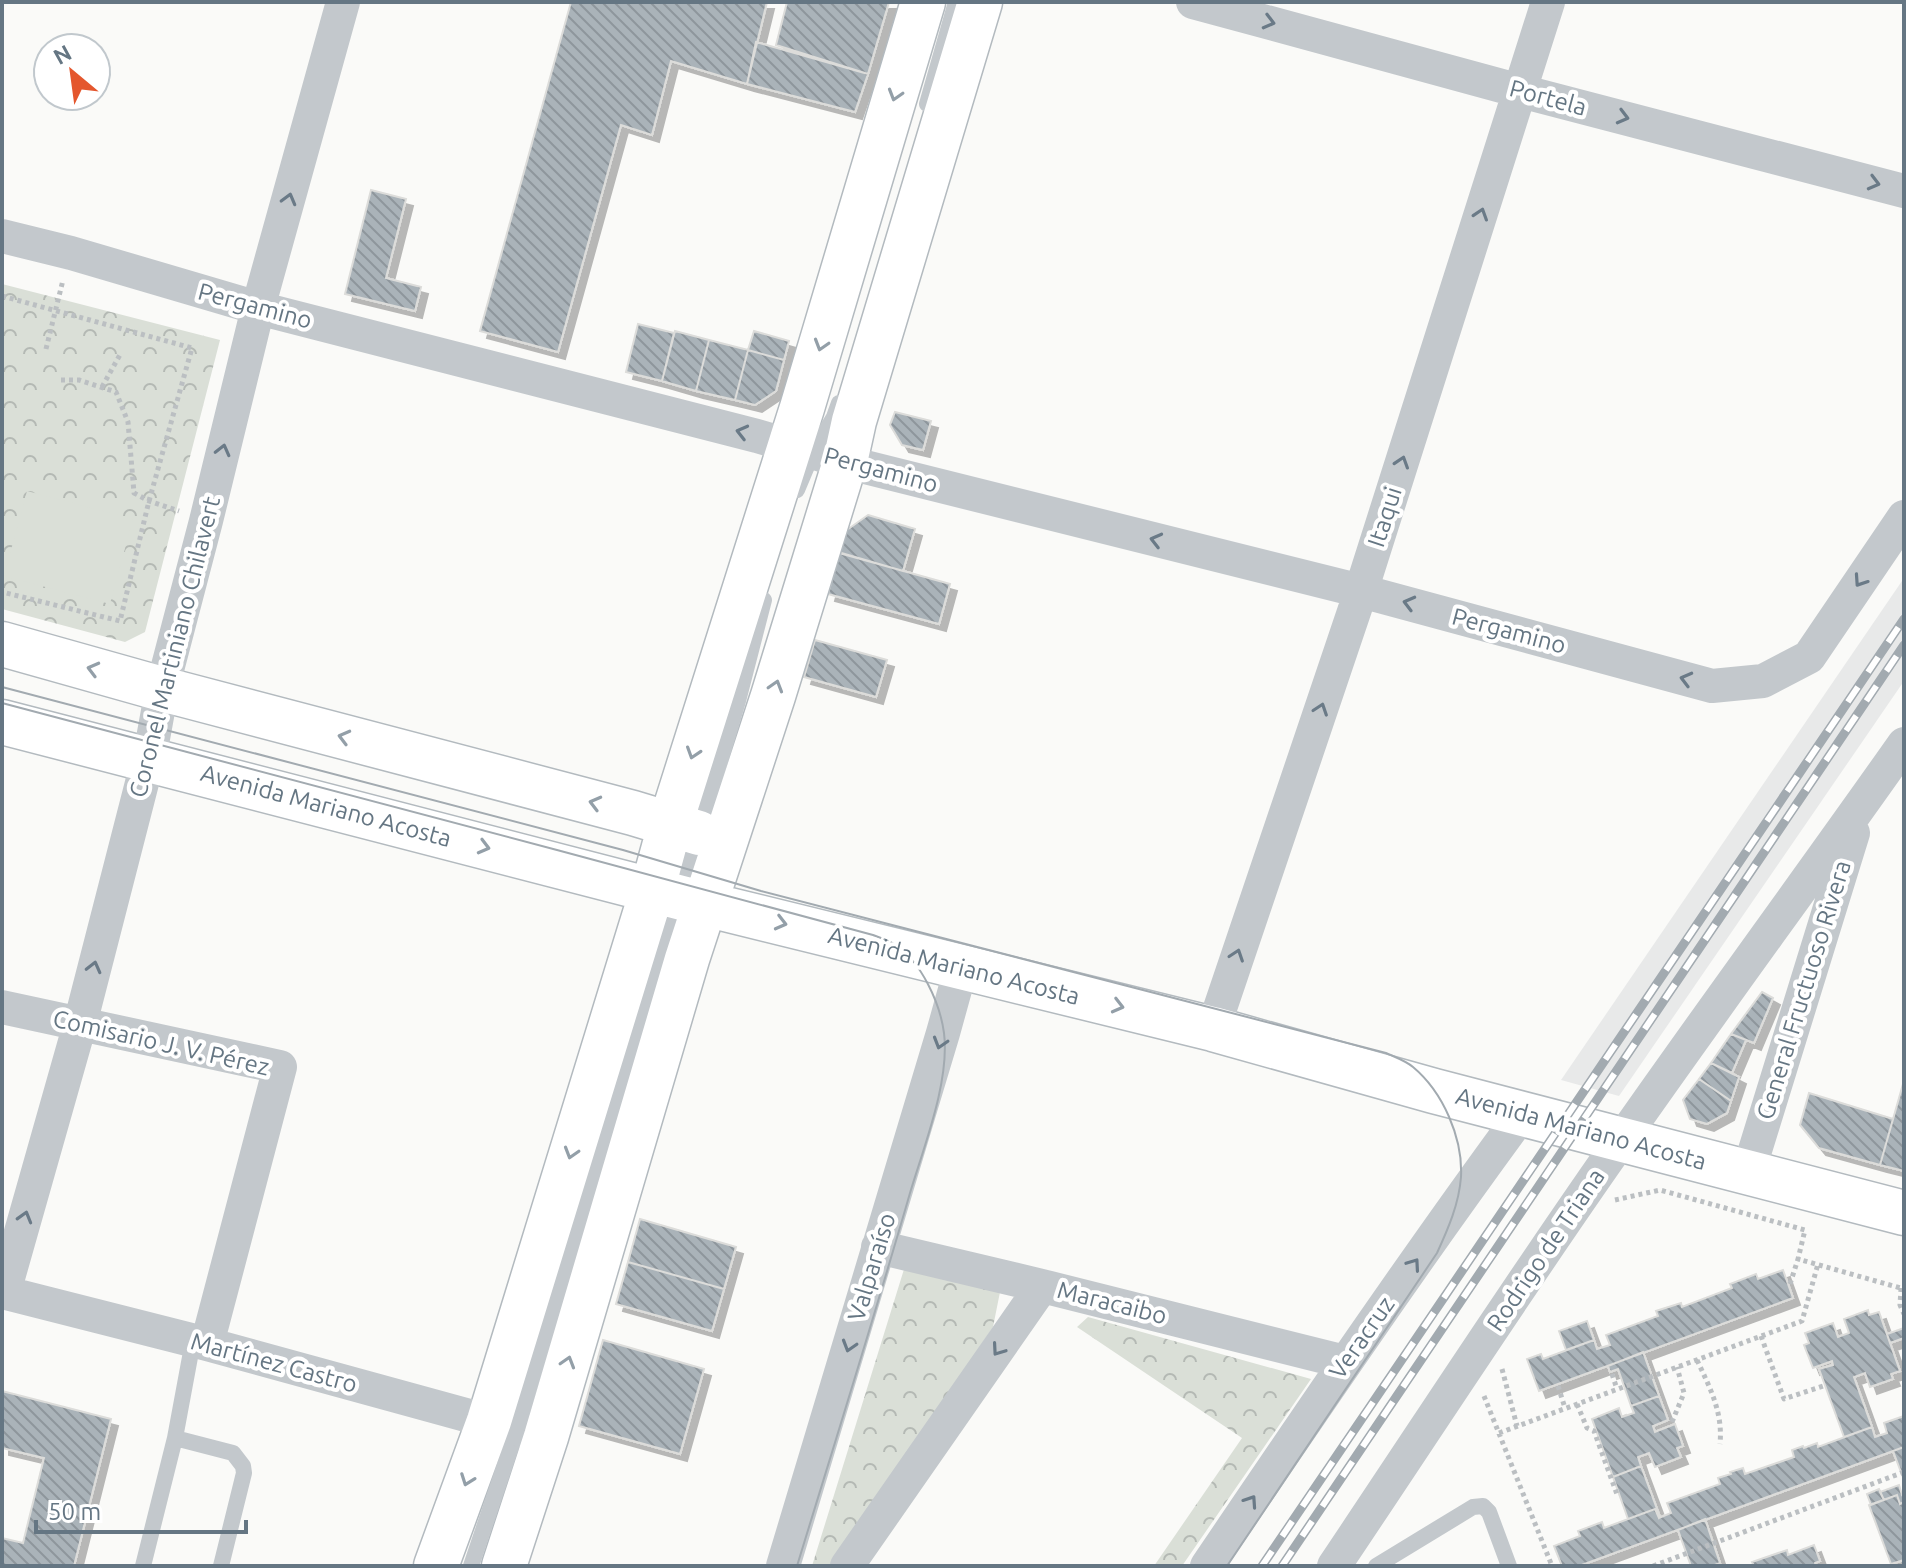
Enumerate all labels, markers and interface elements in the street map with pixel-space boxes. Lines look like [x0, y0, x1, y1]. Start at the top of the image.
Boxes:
one-way arrow [1261, 13, 1275, 30]
north arrow [32, 32, 112, 112]
text: N [49, 39, 75, 69]
street label: Portela [1507, 74, 1590, 121]
one-way arrow [888, 88, 904, 102]
one-way arrow [1615, 108, 1629, 125]
one-way arrow [1867, 174, 1881, 190]
one-way arrow [279, 192, 296, 206]
one-way arrow [1472, 208, 1488, 222]
street label: Pergamino [195, 277, 315, 334]
one-way arrow [814, 337, 830, 351]
one-way arrow [736, 425, 750, 442]
street label: Pergamino [821, 441, 941, 498]
one-way arrow [214, 444, 231, 458]
one-way arrow [1393, 456, 1409, 469]
street label: Itaqui [1362, 483, 1407, 550]
street label: Coronel Martiniano Chilavert [124, 493, 225, 800]
one-way arrow [1150, 532, 1164, 549]
one-way arrow [1855, 573, 1870, 587]
one-way arrow [1402, 596, 1416, 613]
street label: Pergamino [1449, 602, 1569, 659]
one-way arrow [86, 662, 100, 679]
one-way arrow [1680, 671, 1694, 688]
one-way arrow [767, 680, 783, 694]
one-way arrow [1311, 703, 1327, 717]
one-way arrow [337, 729, 351, 746]
one-way arrow [686, 746, 702, 759]
street label: Avenida Mariano Acosta [198, 759, 454, 852]
one-way arrow [589, 796, 603, 813]
one-way arrow [477, 838, 491, 855]
street label: General Fructuoso Rivera [1751, 857, 1856, 1123]
one-way arrow [773, 914, 787, 931]
street label: Avenida Mariano Acosta [826, 921, 1083, 1010]
one-way arrow [1227, 949, 1243, 963]
one-way arrow [85, 960, 102, 974]
one-way arrow [1111, 997, 1125, 1014]
street label: Comisario J. V. Pérez [50, 1004, 272, 1081]
one-way arrow [933, 1036, 949, 1050]
street label: Avenida Mariano Acosta [1453, 1082, 1709, 1175]
one-way arrow [564, 1145, 580, 1159]
street label: Rodrigo de Triana [1481, 1163, 1610, 1336]
street label: Valparaíso [842, 1210, 901, 1324]
one-way arrow [16, 1211, 32, 1225]
one-way arrow [1404, 1259, 1419, 1273]
street label: Maracaibo [1055, 1276, 1170, 1329]
street label: Veracruz [1324, 1291, 1400, 1384]
street label: Martínez Castro [188, 1327, 360, 1398]
one-way arrow [842, 1338, 858, 1352]
one-way arrow [993, 1341, 1008, 1355]
one-way arrow [559, 1355, 575, 1369]
one-way arrow [460, 1473, 477, 1487]
scale bar [36, 1484, 246, 1534]
one-way arrow [1241, 1496, 1256, 1510]
text: 50 m [48, 1498, 101, 1525]

